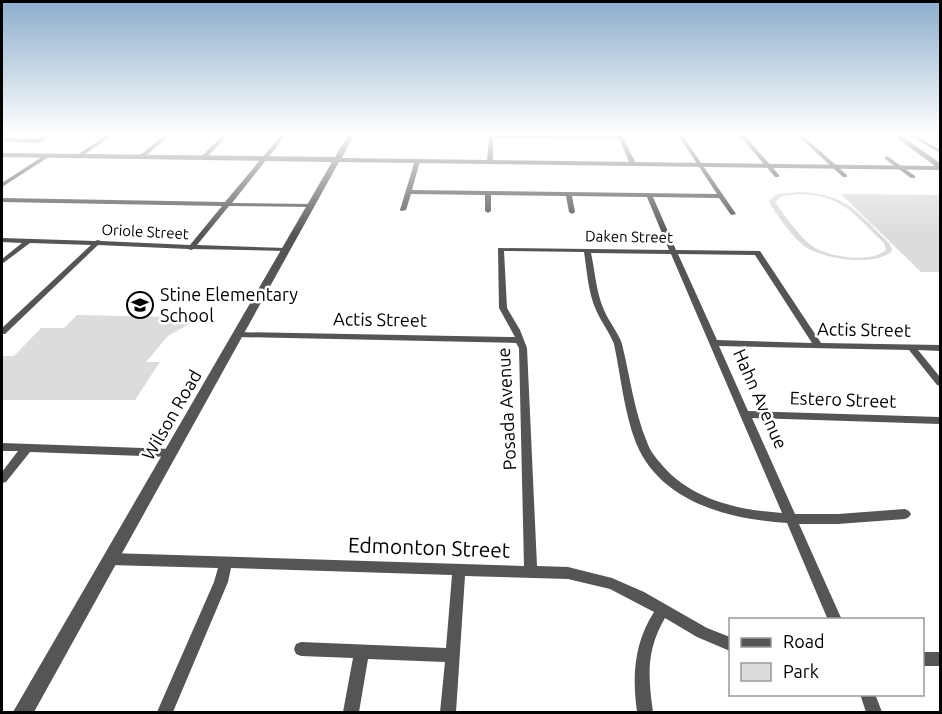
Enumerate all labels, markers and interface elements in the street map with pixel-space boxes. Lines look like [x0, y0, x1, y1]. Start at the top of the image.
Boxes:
street label: Oriole Street [101, 221, 189, 242]
street label: Daken Street [585, 227, 673, 246]
place label: Stine Elementary School [160, 284, 298, 325]
school or university icon: Stine Elementary School [125, 290, 155, 320]
street label: Actis Street [333, 308, 427, 330]
street label: Actis Street [817, 318, 911, 340]
street label: Hahn Avenue [730, 346, 792, 452]
street label: Posada Avenue [493, 347, 519, 471]
street label: Wilson Road [137, 366, 205, 463]
street label: Estero Street [789, 387, 897, 411]
street label: Edmonton Street [348, 532, 511, 562]
legend [729, 618, 924, 696]
text: Road [783, 631, 825, 651]
text: Park [783, 661, 819, 681]

